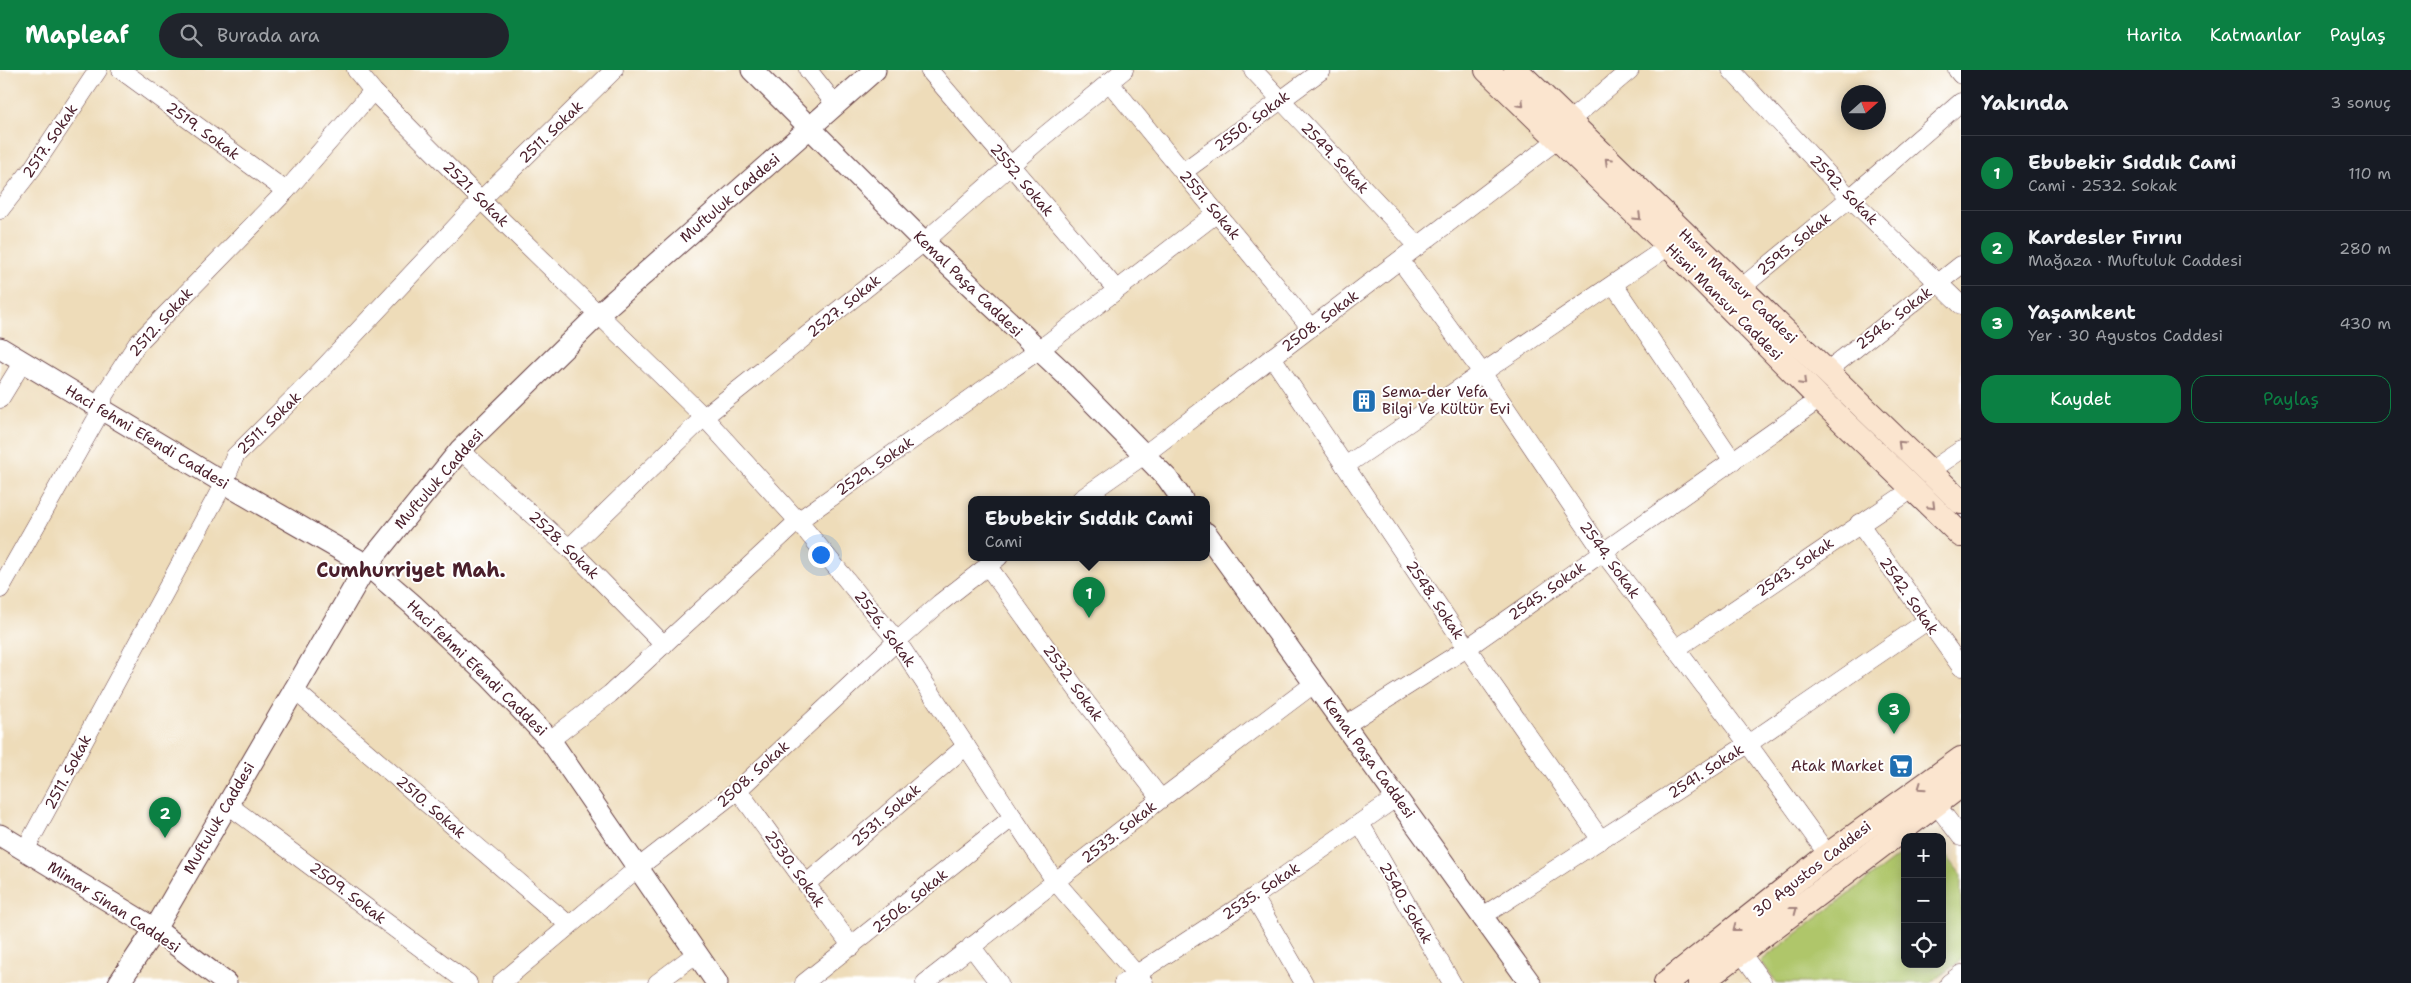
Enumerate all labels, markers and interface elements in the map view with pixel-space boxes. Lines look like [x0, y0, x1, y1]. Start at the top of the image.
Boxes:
search box [159, 13, 509, 58]
text: Mapleaf [25, 19, 129, 51]
icon: search [177, 21, 205, 49]
text: Burada ara [217, 23, 320, 48]
text: Harita [2126, 23, 2182, 47]
text: Katmanlar [2210, 23, 2302, 47]
text: Paylaş [2330, 23, 2386, 47]
north arrow [1841, 85, 1886, 130]
street label: 2550. Sokak [1210, 86, 1294, 156]
text: Yakında [1981, 89, 2068, 117]
text: 3 sonuç [2330, 92, 2391, 113]
street label: 2511. Sokak [515, 96, 587, 168]
street label: 2519. Sokak [162, 97, 244, 165]
one-way arrow [1516, 99, 1525, 108]
street label: 2517. Sokak [18, 100, 82, 182]
street label: 2549. Sokak [1297, 118, 1373, 198]
street label: 2552. Sokak [986, 139, 1058, 221]
street label: Muftuluk Caddesi [676, 149, 784, 247]
text: Ebubekir Sıddık Cami [2028, 150, 2236, 175]
street label: 2592. Sokak [1805, 151, 1883, 229]
street label: 2521. Sokak [439, 157, 513, 231]
one-way arrow [1604, 158, 1613, 167]
text: 1 [1993, 163, 2001, 184]
text: 110 m [2348, 163, 2391, 184]
street label: 2551. Sokak [1175, 166, 1245, 244]
text: Cami · 2532. Sokak [2028, 175, 2177, 196]
street label: 2595. Sokak [1753, 208, 1835, 280]
one-way arrow [1633, 211, 1642, 220]
street label: Hısnı Mansur Caddesi [1674, 224, 1802, 348]
text: Kardesler Fırını [2028, 225, 2182, 250]
street label: Kemal Paşa Caddesi [909, 227, 1027, 341]
text: 2 [1991, 238, 2003, 259]
text: 280 m [2339, 238, 2391, 259]
street label: Hisni Mansur Caddesi [1661, 239, 1787, 365]
text: Mağaza · Muftuluk Caddesi [2028, 250, 2242, 271]
street label: 2527. Sokak [803, 270, 885, 342]
street label: 2546. Sokak [1852, 282, 1936, 354]
street label: 2512. Sokak [125, 283, 197, 361]
street label: 2508. Sokak [1277, 286, 1363, 356]
text: Yaşamkent [2028, 300, 2136, 325]
text: 3 [1991, 313, 2003, 334]
text: 430 m [2340, 313, 2391, 334]
text: Yer · 30 Agustos Caddesi [2028, 325, 2223, 346]
button: Kaydet [1981, 375, 2181, 423]
button: Paylaş [2191, 375, 2391, 423]
one-way arrow [1797, 376, 1806, 385]
street label: Haci fehmi Efendi Caddesi [61, 380, 233, 494]
place label: Sema-der Vefa Bilgi Ve Kültür Evi [1382, 382, 1510, 419]
street label: 2511. Sokak [233, 387, 305, 459]
building icon: Sema-der Vefa Bilgi Ve Kültür Evi [1351, 388, 1377, 414]
street label: Muftuluk Caddesi [390, 425, 488, 533]
street label: 2529. Sokak [832, 432, 918, 500]
one-way arrow [1898, 441, 1907, 450]
popup [968, 496, 1210, 561]
one-way arrow [1927, 500, 1936, 509]
street label: 2528. Sokak [525, 506, 603, 584]
text: Ebubekir Sıddık Cami [985, 506, 1193, 531]
street label: 2544. Sokak [1575, 517, 1645, 603]
text: Cami [985, 531, 1023, 552]
street label: 2543. Sokak [1752, 533, 1838, 601]
your location [808, 542, 834, 568]
street label: 2542. Sokak [1875, 553, 1943, 639]
district label: Cumhurriyet Mah. [316, 557, 506, 583]
street label: 2548. Sokak [1401, 557, 1469, 643]
street label: 2545. Sokak [1504, 557, 1590, 625]
pin: 1 [1073, 577, 1105, 618]
street label: 2526. Sokak [850, 587, 920, 671]
street label: Haci fehmi Efendi Caddesi [402, 596, 552, 740]
street label: 2532. Sokak [1038, 641, 1108, 725]
pin: 3 [1878, 693, 1910, 734]
street label: Kemal Paşa Caddesi [1318, 694, 1420, 822]
street label: 2511. Sokak [40, 731, 96, 813]
street label: 2508. Sokak [712, 736, 794, 812]
street label: 2541. Sokak [1664, 739, 1748, 803]
supermarket icon: Atak Market [1888, 753, 1914, 779]
place label: Atak Market [1791, 756, 1884, 776]
street label: Muftuluk Caddesi [179, 758, 259, 878]
street label: 2510. Sokak [392, 771, 470, 843]
street label: 2531. Sokak [847, 779, 925, 851]
one-way arrow [1917, 781, 1927, 790]
street label: 2533. Sokak [1077, 796, 1161, 868]
pin: 2 [149, 797, 181, 838]
street label: 30 Agustos Caddesi [1748, 816, 1876, 922]
street label: 2530. Sokak [760, 827, 830, 911]
map controls [1901, 833, 1946, 968]
button: + [1901, 833, 1946, 878]
street label: Mimar Sinan Caddesi [44, 857, 184, 957]
street label: 2509. Sokak [305, 858, 391, 928]
street label: 2535. Sokak [1218, 858, 1304, 924]
street label: 2540. Sokak [1375, 859, 1437, 947]
street label: 2506. Sokak [868, 864, 952, 938]
button: − [1901, 878, 1946, 923]
one-way arrow [1788, 908, 1797, 916]
one-way arrow [1733, 922, 1742, 930]
button: locate [1901, 923, 1946, 968]

